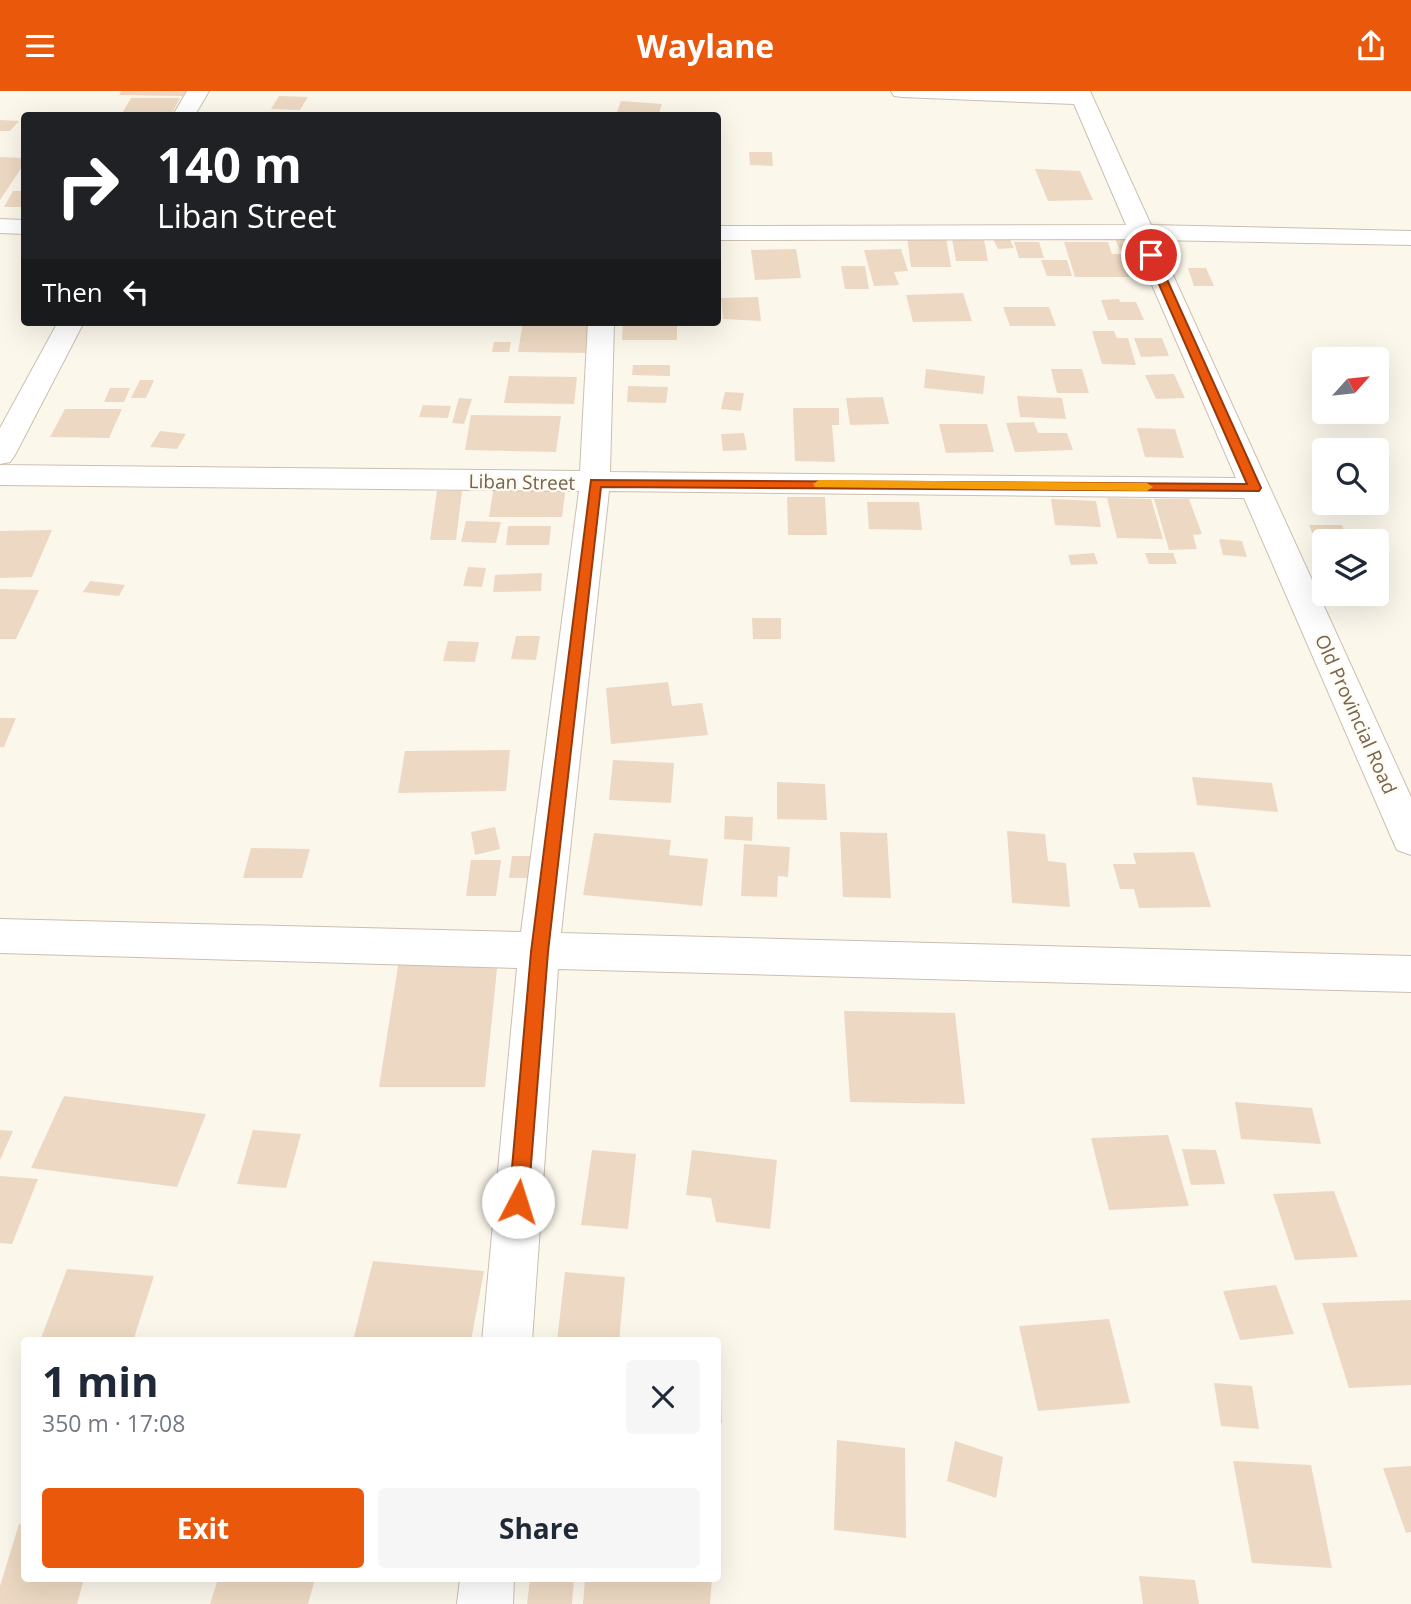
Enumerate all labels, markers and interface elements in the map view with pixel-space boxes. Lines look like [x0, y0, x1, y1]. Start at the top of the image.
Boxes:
text: Waylane [637, 24, 774, 67]
icon: menu [21, 27, 59, 65]
icon: share [1352, 27, 1390, 65]
text: 140 m [157, 131, 302, 197]
icon: right [42, 140, 133, 231]
text: Liban Street [157, 194, 336, 237]
pin [1121, 225, 1181, 285]
icon: arrive [1132, 236, 1170, 274]
icon: left [117, 273, 155, 311]
text: Then [42, 274, 103, 310]
north arrow [1312, 347, 1390, 423]
map controls [1312, 347, 1389, 606]
button: search [1312, 438, 1389, 515]
street label: Liban Street [468, 468, 576, 496]
button: layers [1312, 529, 1389, 606]
street label: Old Provincial Road [1309, 630, 1403, 798]
position arrow [481, 1165, 555, 1239]
text: 1 min [42, 1352, 159, 1409]
button: close [626, 1360, 700, 1434]
text: 350 m · 17:08 [42, 1407, 185, 1439]
button: Exit [42, 1488, 364, 1568]
button: Share [378, 1488, 700, 1568]

